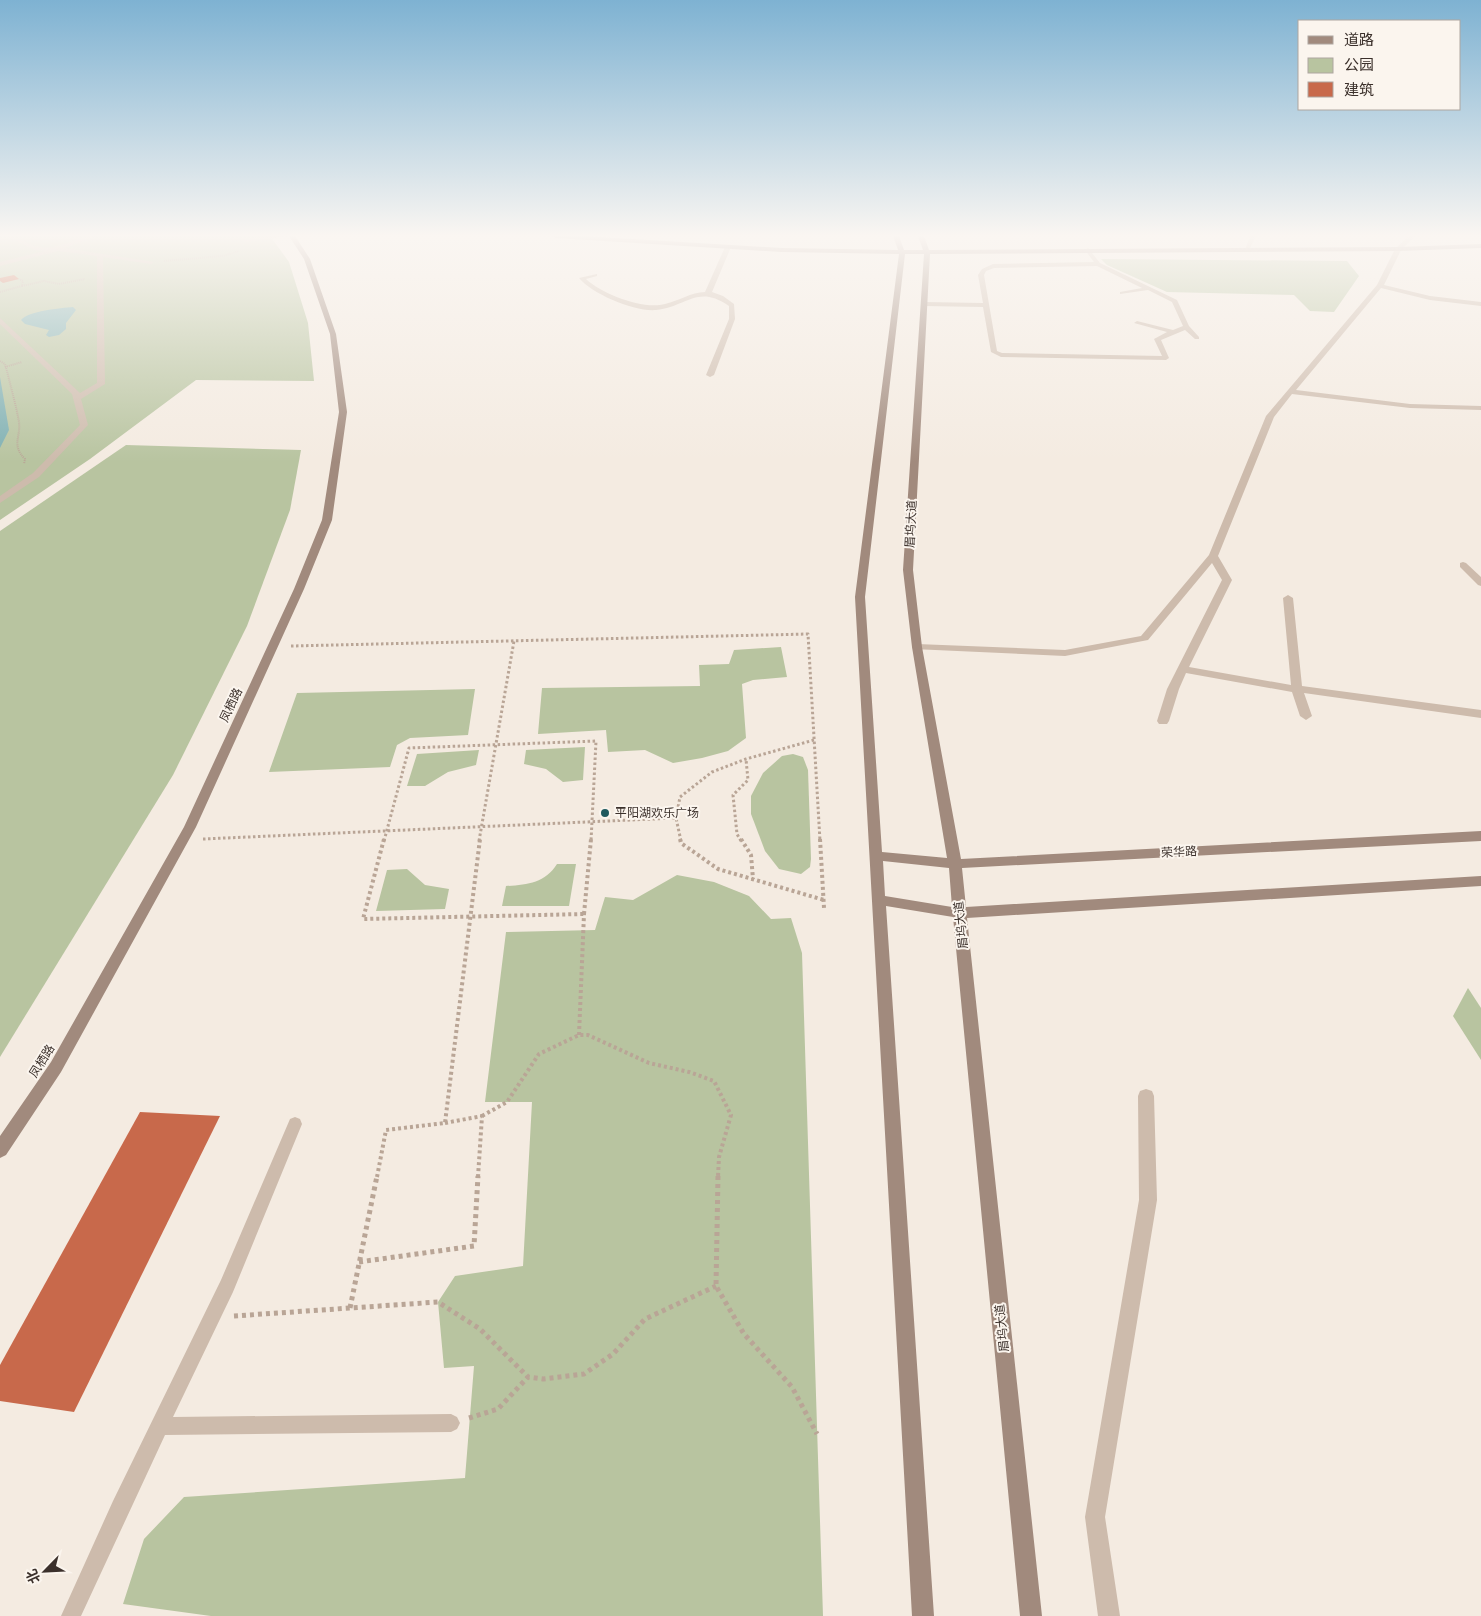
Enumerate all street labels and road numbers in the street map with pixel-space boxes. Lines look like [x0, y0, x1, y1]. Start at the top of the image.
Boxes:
street label: 眉坞大道 [903, 500, 919, 548]
street label: 凤栖路 [217, 686, 245, 724]
street label: 荣华路 [1161, 844, 1197, 860]
street label: 眉坞大道 [952, 900, 970, 950]
street label: 凤栖路 [27, 1042, 57, 1080]
street label: 眉坞大道 [993, 1303, 1011, 1353]

